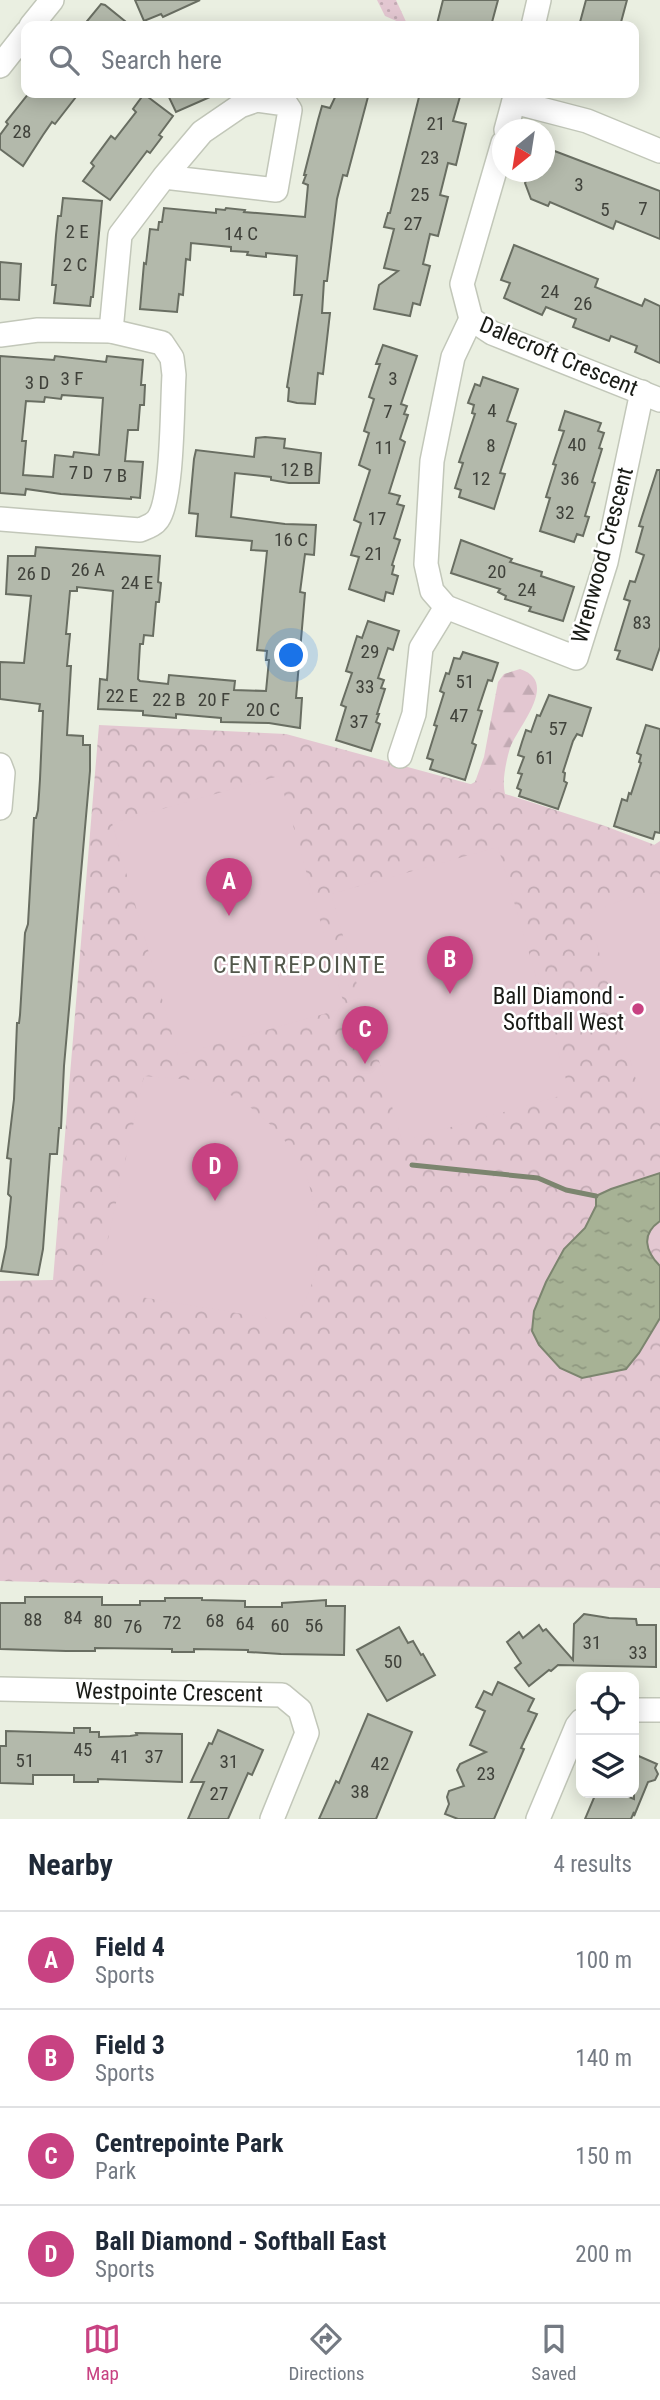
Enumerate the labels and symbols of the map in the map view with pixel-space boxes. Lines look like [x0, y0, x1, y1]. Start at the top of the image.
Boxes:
house number: 21 [427, 112, 445, 135]
north arrow [492, 119, 555, 182]
house number: 28 [13, 120, 31, 143]
house number: 23 [421, 146, 439, 169]
house number: 3 [574, 173, 584, 196]
house number: 25 [411, 183, 429, 206]
house number: 7 [638, 197, 648, 220]
house number: 5 [600, 198, 610, 221]
house number: 27 [404, 212, 422, 235]
house number: 2 E [65, 220, 89, 243]
house number: 14 C [224, 222, 258, 245]
house number: 2 C [63, 253, 87, 276]
house number: 24 [541, 280, 559, 303]
house number: 26 [574, 292, 592, 315]
street label: Dalecroft Crescent [476, 311, 642, 402]
house number: 3 F [61, 367, 83, 390]
house number: 3 [388, 367, 398, 390]
house number: 3 D [25, 371, 49, 394]
house number: 4 [487, 399, 497, 422]
house number: 7 [383, 400, 393, 423]
house number: 40 [568, 433, 586, 456]
house number: 8 [486, 434, 496, 457]
house number: 11 [375, 436, 393, 459]
house number: 12 B [280, 458, 314, 481]
house number: 7 D [69, 461, 93, 484]
house number: 7 B [103, 464, 127, 487]
street label: Wrenwood Crescent [566, 464, 639, 646]
house number: 12 [472, 467, 490, 490]
house number: 36 [561, 467, 579, 490]
house number: 32 [556, 501, 574, 524]
house number: 17 [368, 507, 386, 530]
house number: 16 C [274, 528, 308, 551]
house number: 21 [365, 542, 383, 565]
house number: 26 A [71, 558, 105, 581]
house number: 20 [488, 560, 506, 583]
house number: 26 D [17, 562, 51, 585]
house number: 24 E [121, 571, 153, 594]
house number: 24 [518, 578, 536, 601]
house number: 83 [633, 611, 651, 634]
your location [274, 638, 308, 672]
house number: 29 [361, 640, 379, 663]
house number: 51 [456, 670, 474, 693]
house number: 33 [356, 675, 374, 698]
house number: 22 E [106, 684, 138, 707]
house number: 22 B [152, 688, 186, 711]
house number: 20 F [198, 688, 230, 711]
house number: 20 C [246, 698, 280, 721]
house number: 47 [450, 704, 468, 727]
house number: 37 [350, 710, 368, 733]
house number: 57 [549, 717, 567, 740]
house number: 61 [536, 746, 554, 769]
pin: A [206, 858, 252, 916]
pin: B [427, 936, 473, 994]
district label: CENTREPOINTE [213, 951, 387, 979]
place label: Ball Diamond - Softball West [493, 983, 624, 1036]
marker: Ball Diamond - Softball West [630, 1001, 646, 1017]
pin: C [342, 1006, 388, 1064]
pin: D [192, 1143, 238, 1201]
house number: 84 [64, 1606, 82, 1629]
house number: 88 [24, 1608, 42, 1631]
house number: 68 [206, 1609, 224, 1632]
house number: 80 [94, 1610, 112, 1633]
house number: 72 [163, 1611, 181, 1634]
house number: 64 [236, 1612, 254, 1635]
house number: 60 [271, 1614, 289, 1637]
house number: 56 [305, 1614, 323, 1637]
house number: 76 [124, 1615, 142, 1638]
house number: 31 [583, 1631, 601, 1654]
house number: 33 [629, 1641, 647, 1664]
house number: 50 [384, 1650, 402, 1673]
street label: Westpointe Crescent [75, 1677, 263, 1708]
house number: 45 [74, 1738, 92, 1761]
house number: 41 [111, 1745, 129, 1768]
house number: 37 [145, 1745, 163, 1768]
house number: 51 [16, 1749, 34, 1772]
house number: 31 [220, 1750, 238, 1773]
house number: 42 [371, 1752, 389, 1775]
house number: 23 [477, 1762, 495, 1785]
house number: 38 [351, 1780, 369, 1803]
house number: 27 [210, 1782, 228, 1805]

